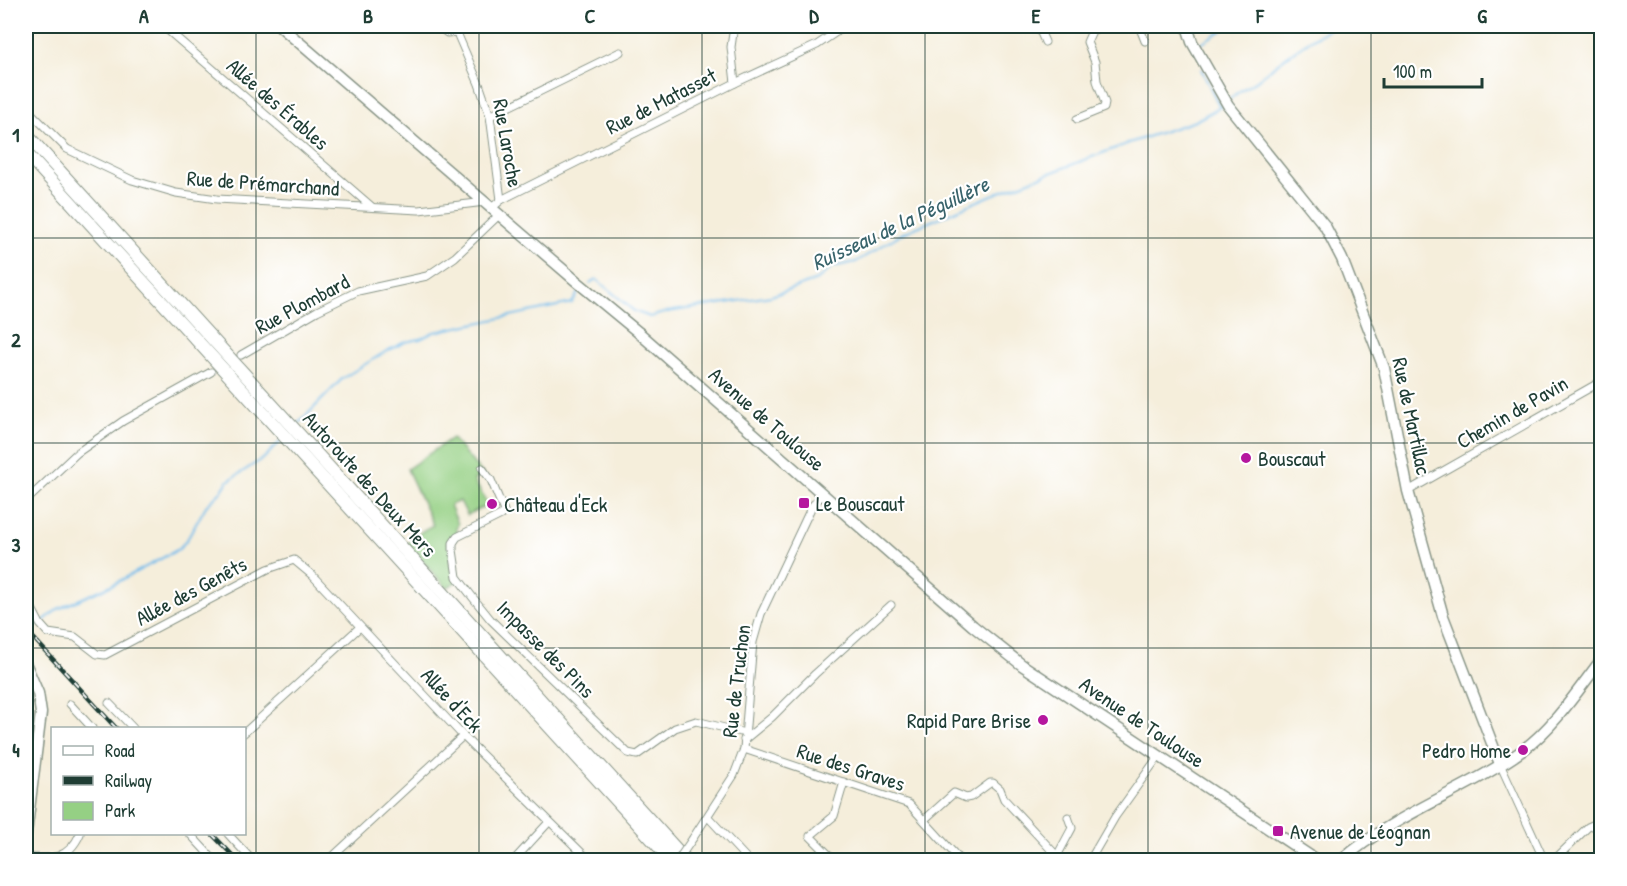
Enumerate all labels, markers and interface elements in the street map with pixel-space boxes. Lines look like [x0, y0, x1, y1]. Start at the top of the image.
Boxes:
text: A [139, 2, 149, 29]
text: B [363, 2, 373, 29]
text: C [585, 2, 596, 29]
text: D [809, 2, 819, 29]
text: E [1032, 2, 1041, 29]
text: F [1255, 2, 1265, 29]
text: G [1477, 2, 1487, 29]
scale bar [1384, 51, 1482, 89]
street label: Allée des Érables [221, 52, 335, 156]
text: 100 m [1393, 59, 1432, 84]
street label: Rue de Matasset [601, 60, 722, 141]
street label: Rue Laroche [486, 97, 530, 189]
text: 1 [12, 121, 20, 148]
street label: Rue de Prémarchand [186, 163, 340, 203]
water label: Ruisseau de la Péguillère [807, 168, 995, 277]
street label: Rue Plombard [250, 267, 354, 341]
text: 2 [11, 326, 21, 353]
street label: Rue de Martillac [1385, 355, 1439, 478]
street label: Avenue de Toulouse [703, 360, 831, 478]
street label: Chemin de Pavin [1451, 368, 1573, 456]
street label: Autoroute des Deux Mers [297, 405, 443, 563]
place label: Bouscaut [1258, 444, 1326, 473]
marker: Bouscaut [1239, 451, 1253, 465]
place label: Le Bouscaut [816, 489, 905, 518]
place label: Château d'Eck [504, 490, 608, 519]
marker: Le Bouscaut [797, 496, 811, 510]
marker: Château d'Eck [485, 497, 499, 511]
text: 3 [12, 531, 21, 558]
street label: Allée des Genêts [130, 550, 252, 632]
street label: Impasse des Pins [491, 594, 601, 704]
street label: Rue de Truchon [715, 623, 757, 739]
street label: Allée d'Eck [415, 661, 490, 739]
street label: Avenue de Toulouse [1074, 669, 1210, 775]
place label: Rapid Pare Brise [907, 706, 1031, 735]
marker: Rapid Pare Brise [1036, 713, 1050, 727]
legend [51, 727, 246, 835]
text: 4 [12, 736, 20, 763]
street label: Rue des Graves [793, 736, 909, 798]
place label: Pedro Home [1422, 736, 1511, 765]
text: Road [105, 738, 135, 763]
marker: Pedro Home [1516, 743, 1530, 757]
text: Railway [105, 768, 152, 793]
text: Park [105, 798, 136, 823]
place label: Avenue de Léognan [1290, 817, 1431, 846]
marker: Avenue de Léognan [1271, 824, 1285, 838]

